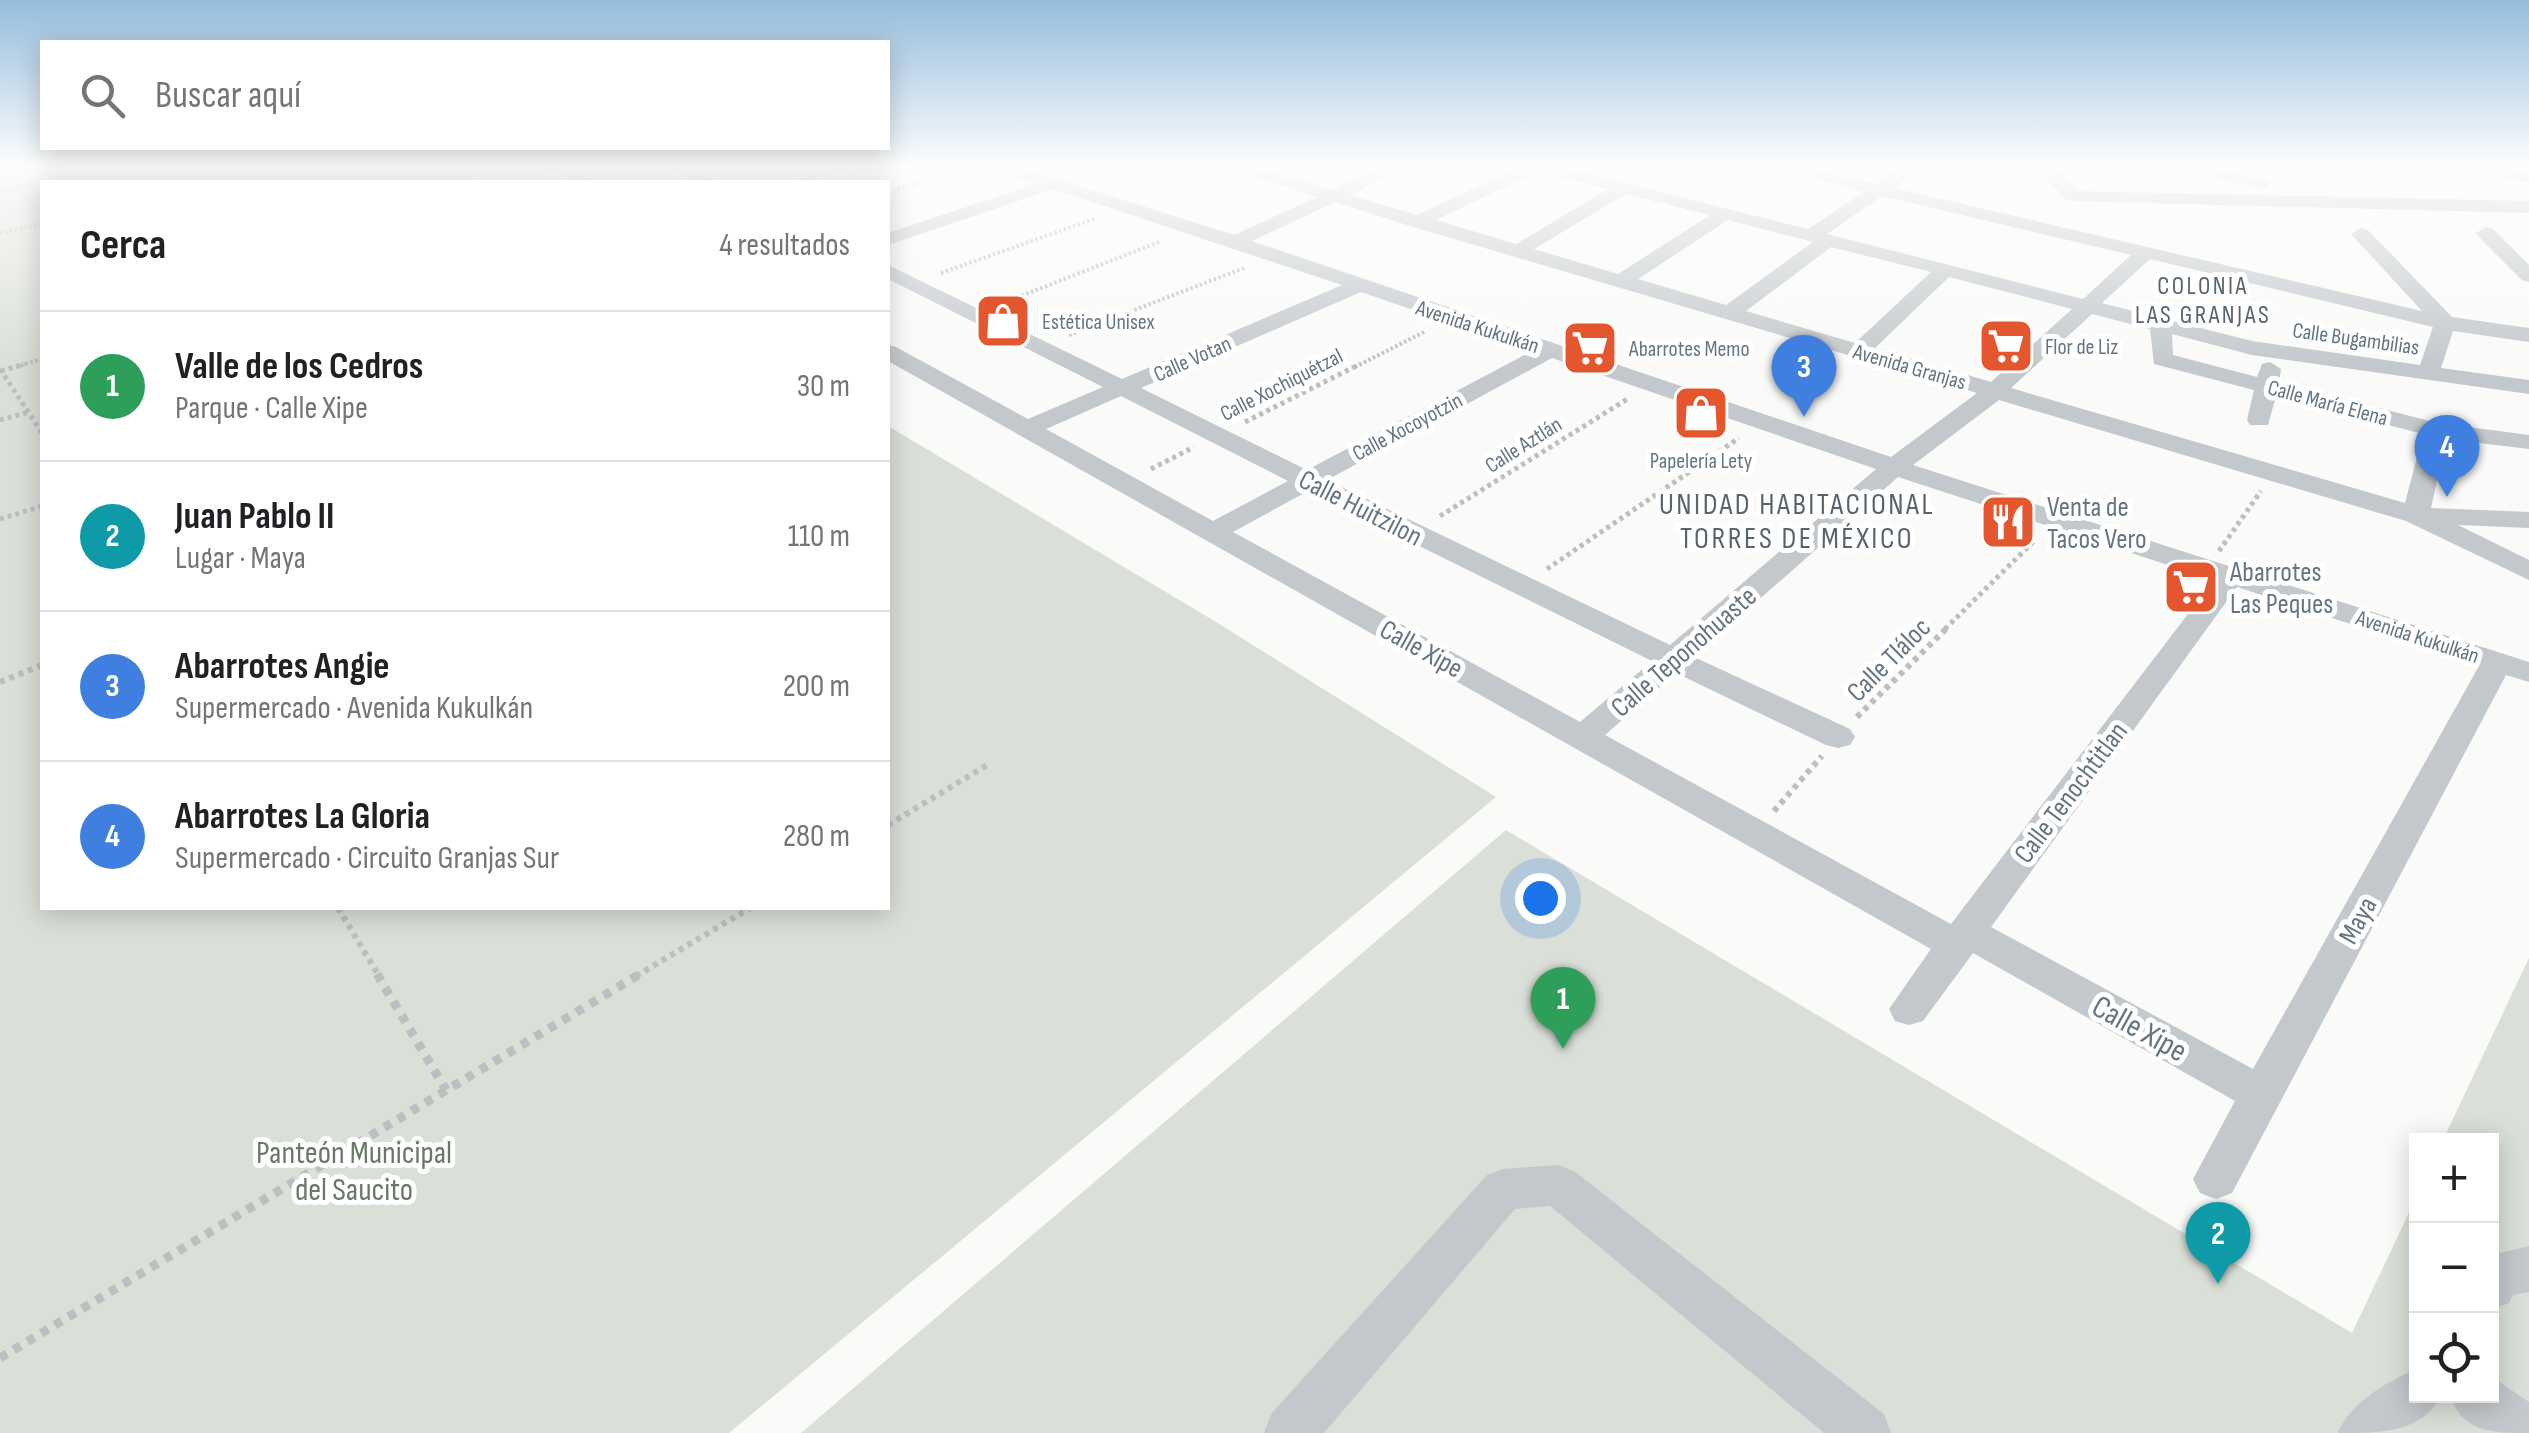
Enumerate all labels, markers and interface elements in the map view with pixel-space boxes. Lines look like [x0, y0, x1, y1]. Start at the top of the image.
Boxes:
search box [40, 40, 890, 150]
icon: search [75, 68, 130, 123]
text: Buscar aquí [155, 73, 301, 118]
text: Cerca [80, 220, 166, 271]
text: 4 resultados [719, 226, 850, 265]
district label: COLONIA LAS GRANJAS [2135, 271, 2271, 331]
shop icon: Estética Unisex [973, 291, 1033, 351]
street label: Avenida Kukulkán [1412, 295, 1543, 360]
place label: Estética Unisex [1042, 309, 1156, 336]
supermarket icon: Flor de Liz [1976, 316, 2036, 376]
street label: Calle Bugambilias [2291, 317, 2421, 362]
supermarket icon: Abarrotes Memo [1560, 318, 1620, 378]
street label: Calle Votan [1150, 330, 1236, 388]
pin: 3 [1772, 334, 1836, 417]
place label: Flor de Liz [2045, 334, 2118, 361]
place label: Abarrotes Memo [1628, 336, 1750, 363]
street label: Avenida Granjas [1849, 338, 1969, 396]
street label: Calle Xochiquétzal [1216, 343, 1347, 428]
text: Valle de los Cedros [175, 344, 423, 389]
text: 1 [106, 367, 119, 406]
text: 30 m [797, 367, 850, 406]
street label: Calle María Elena [2265, 374, 2391, 432]
shop icon: Papelería Lety [1671, 383, 1731, 443]
street label: Calle Xocoyotzin [1348, 387, 1467, 468]
text: Parque · Calle Xipe [175, 389, 368, 428]
street label: Calle Aztlán [1480, 411, 1567, 479]
pin: 4 [2414, 414, 2480, 497]
place label: Papelería Lety [1650, 448, 1753, 475]
street label: Calle Huitzilon [1293, 463, 1427, 553]
district label: UNIDAD HABITACIONAL TORRES DE MÉXICO [1659, 487, 1935, 557]
place label: Venta de Tacos Vero [2047, 491, 2147, 556]
restaurant icon: Venta de Tacos Vero [1978, 492, 2038, 552]
text: Juan Pablo II [175, 494, 334, 539]
text: 2 [105, 517, 120, 556]
text: 110 m [788, 517, 850, 556]
text: Lugar · Maya [175, 539, 306, 578]
place label: Abarrotes Las Peques [2229, 556, 2333, 621]
supermarket icon: Abarrotes Las Peques [2161, 557, 2221, 617]
street label: Calle Teponohuaste [1605, 580, 1763, 724]
street label: Avenida Kukulkán [2352, 605, 2483, 670]
street label: Calle Tláloc [1840, 611, 1938, 709]
street label: Calle Xipe [1374, 613, 1469, 686]
text: Abarrotes Angie [175, 644, 390, 689]
text: 3 [105, 667, 120, 706]
text: 200 m [783, 667, 850, 706]
text: Supermercado · Avenida Kukulkán [175, 689, 533, 728]
street label: Calle Tenochtitlan [2007, 716, 2135, 870]
text: Abarrotes La Gloria [175, 794, 430, 839]
text: 4 [105, 817, 120, 856]
text: 280 m [783, 817, 850, 856]
text: Supermercado · Circuito Granjas Sur [175, 839, 559, 878]
your location [1515, 873, 1566, 924]
street label: Maya [2332, 892, 2384, 950]
pin: 1 [1530, 966, 1596, 1049]
street label: Calle Xipe [2085, 987, 2194, 1071]
map controls [2409, 1133, 2499, 1403]
button: + [2409, 1133, 2499, 1223]
park label: Panteón Municipal del Saucito [256, 1134, 452, 1210]
pin: 2 [2186, 1202, 2250, 1284]
button: − [2409, 1223, 2499, 1313]
button: locate [2409, 1313, 2499, 1403]

